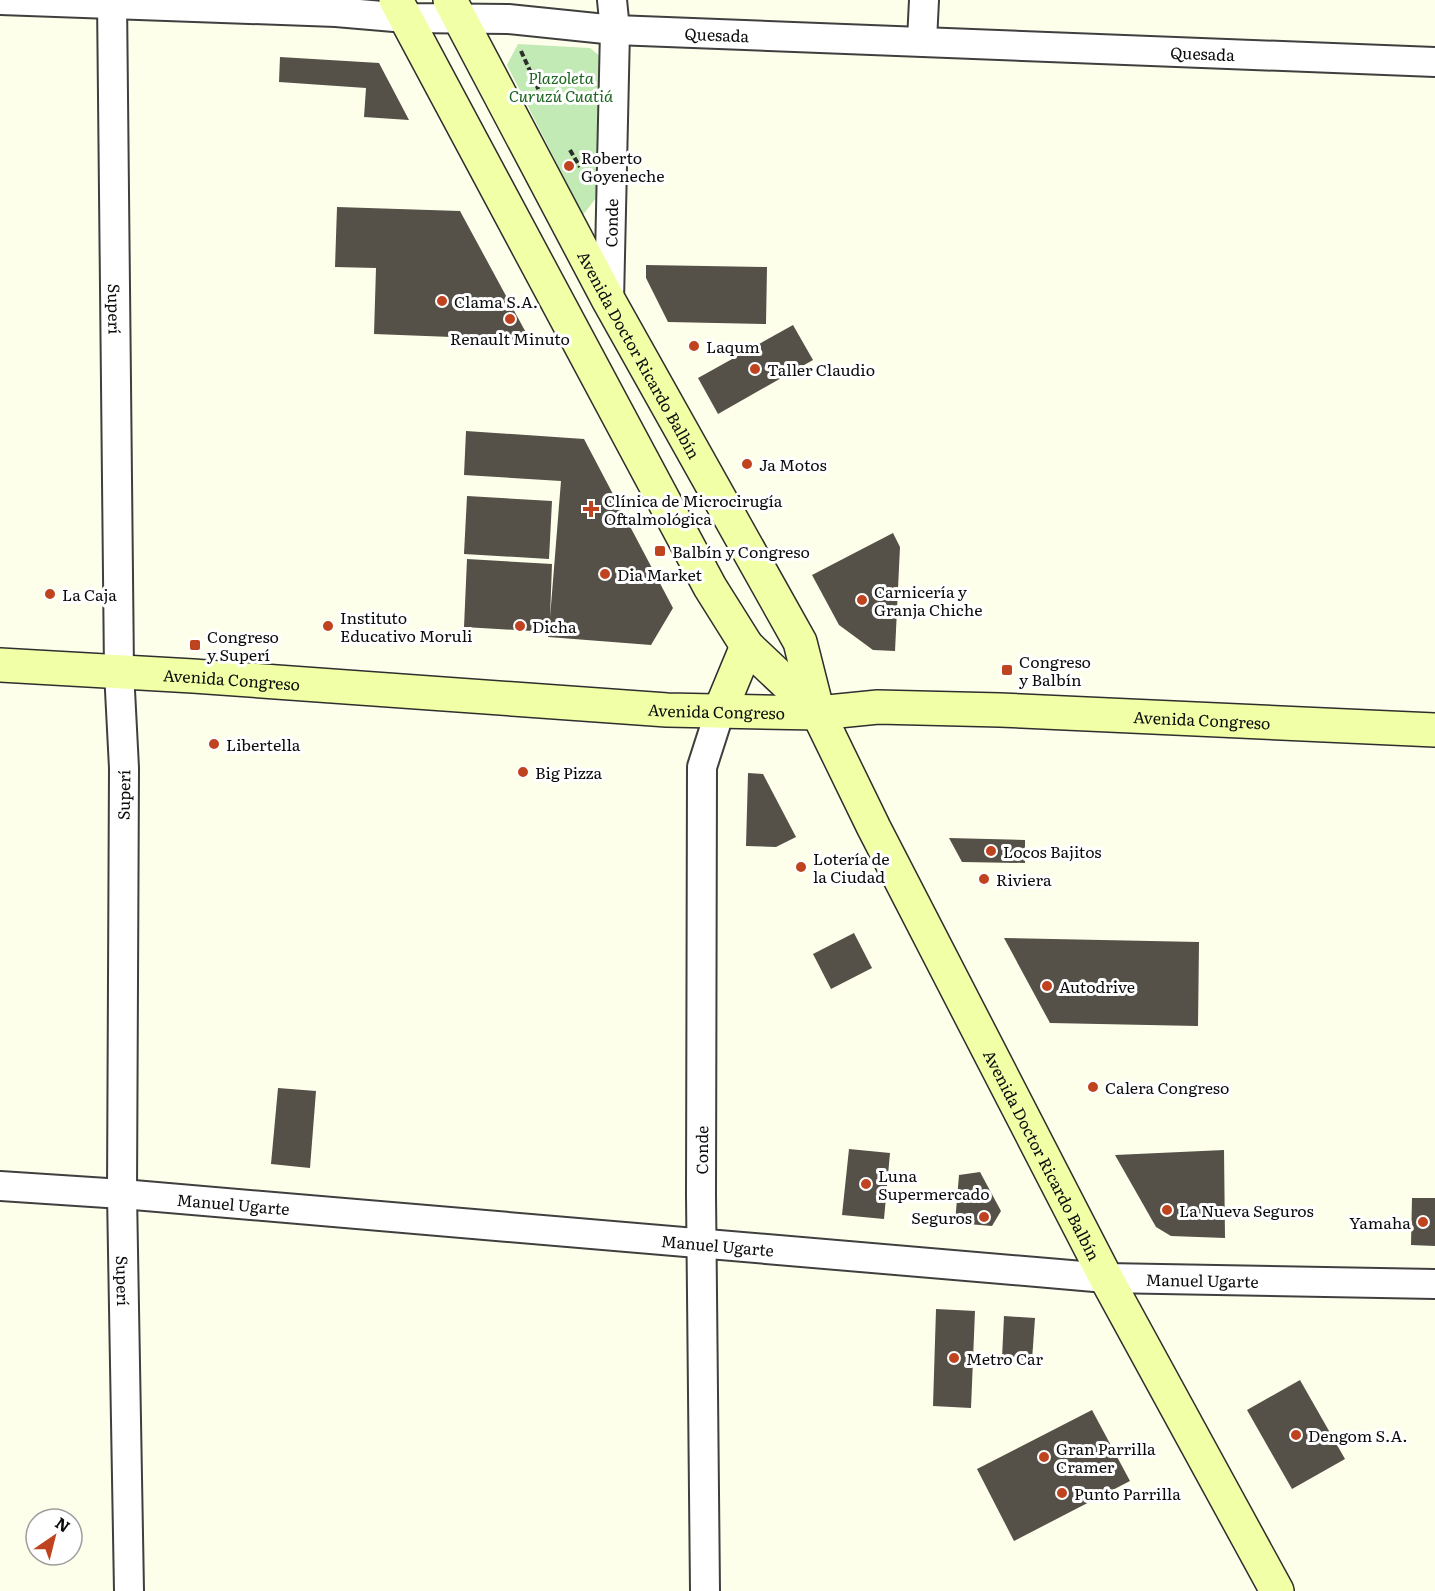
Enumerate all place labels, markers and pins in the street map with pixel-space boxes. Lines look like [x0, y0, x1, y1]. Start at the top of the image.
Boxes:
place label: Roberto Goyeneche [581, 145, 665, 187]
marker: Roberto Goyeneche [562, 159, 576, 173]
place label: Clama S.A. [454, 289, 538, 313]
marker: Clama S.A. [435, 294, 449, 308]
marker: Renault Minuto [503, 312, 517, 326]
place label: Renault Minuto [450, 326, 570, 350]
place label: Laqum [706, 334, 760, 358]
marker: Laqum [687, 339, 701, 353]
place label: Taller Claudio [767, 357, 875, 381]
marker: Taller Claudio [748, 362, 762, 376]
place label: Ja Motos [759, 452, 827, 476]
marker: Ja Motos [740, 457, 754, 471]
place label: Clínica de Microcirugía Oftalmológica [604, 488, 783, 530]
marker: Clínica de Microcirugía Oftalmológica [582, 500, 600, 518]
place label: Balbín y Congreso [672, 539, 810, 563]
marker: Balbín y Congreso [653, 544, 667, 558]
place label: Dia Market [617, 562, 702, 586]
marker: Dia Market [598, 567, 612, 581]
place label: Carnicería y Granja Chiche [874, 579, 983, 621]
place label: La Caja [62, 582, 117, 606]
marker: La Caja [43, 587, 57, 601]
marker: Carnicería y Granja Chiche [855, 593, 869, 607]
place label: Instituto Educativo Moruli [340, 605, 472, 647]
place label: Dicha [532, 614, 577, 638]
marker: Instituto Educativo Moruli [321, 619, 335, 633]
marker: Dicha [513, 619, 527, 633]
place label: Congreso y Superí [207, 624, 279, 666]
marker: Congreso y Superí [188, 638, 202, 652]
place label: Congreso y Balbín [1019, 649, 1091, 691]
marker: Congreso y Balbín [1000, 663, 1014, 677]
place label: Libertella [226, 732, 301, 756]
marker: Libertella [207, 737, 221, 751]
place label: Big Pizza [535, 760, 603, 784]
marker: Big Pizza [516, 765, 530, 779]
place label: Locos Bajitos [1003, 839, 1102, 863]
marker: Locos Bajitos [984, 844, 998, 858]
place label: Lotería de la Ciudad [813, 846, 890, 888]
marker: Lotería de la Ciudad [794, 860, 808, 874]
place label: Riviera [996, 867, 1052, 891]
marker: Riviera [977, 872, 991, 886]
place label: Autodrive [1059, 974, 1135, 998]
marker: Autodrive [1040, 979, 1054, 993]
place label: Calera Congreso [1105, 1075, 1229, 1099]
marker: Calera Congreso [1086, 1080, 1100, 1094]
place label: Luna Supermercado [878, 1163, 990, 1205]
marker: Luna Supermercado [859, 1177, 873, 1191]
place label: La Nueva Seguros [1179, 1198, 1314, 1222]
marker: La Nueva Seguros [1160, 1203, 1174, 1217]
place label: Seguros [911, 1205, 972, 1229]
marker: Seguros [977, 1210, 991, 1224]
place label: Yamaha [1349, 1210, 1411, 1234]
marker: Yamaha [1416, 1215, 1430, 1229]
place label: Metro Car [966, 1346, 1043, 1370]
marker: Metro Car [947, 1351, 961, 1365]
place label: Dengom S.A. [1308, 1423, 1408, 1447]
marker: Dengom S.A. [1289, 1428, 1303, 1442]
place label: Gran Parrilla Cramer [1056, 1436, 1156, 1478]
marker: Gran Parrilla Cramer [1037, 1450, 1051, 1464]
place label: Punto Parrilla [1074, 1481, 1181, 1505]
marker: Punto Parrilla [1055, 1486, 1069, 1500]

